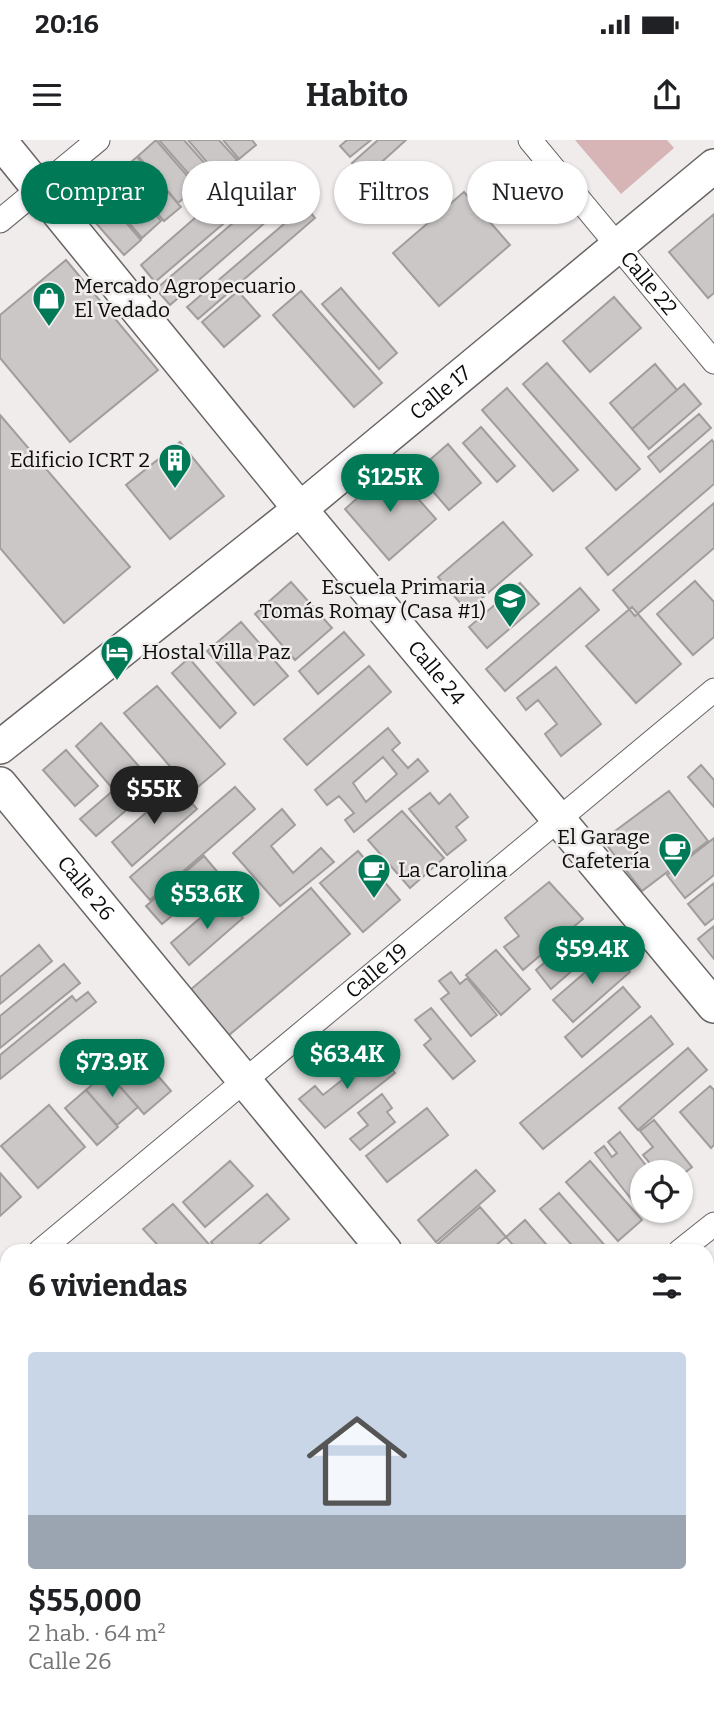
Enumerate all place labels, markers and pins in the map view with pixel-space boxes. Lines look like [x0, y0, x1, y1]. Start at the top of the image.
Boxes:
place label: Mercado Agropecuario El Vedado [74, 273, 296, 323]
shop icon: Mercado Agropecuario El Vedado [30, 279, 68, 328]
building icon: Edificio ICRT 2 [156, 441, 194, 490]
place label: Edificio ICRT 2 [10, 447, 150, 473]
pin: $125K [341, 454, 439, 514]
place label: Escuela Primaria Tomás Romay (Casa #1) [259, 574, 487, 624]
school or university icon: Escuela Primaria Tomás Romay (Casa #1) [491, 580, 529, 629]
hotel icon: Hostal Villa Paz [98, 633, 136, 682]
place label: Hostal Villa Paz [142, 639, 291, 665]
pin: $55K [113, 766, 195, 826]
place label: El Garage Cafetería [557, 824, 651, 874]
cafe icon: El Garage Cafetería [656, 830, 694, 879]
cafe icon: La Carolina [355, 851, 393, 900]
place label: La Carolina [398, 857, 508, 883]
pin: $53.6K [150, 872, 264, 931]
pin: $59.4K [535, 926, 649, 986]
pin: $63.4K [290, 1032, 404, 1091]
pin: $73.9K [55, 1040, 169, 1099]

